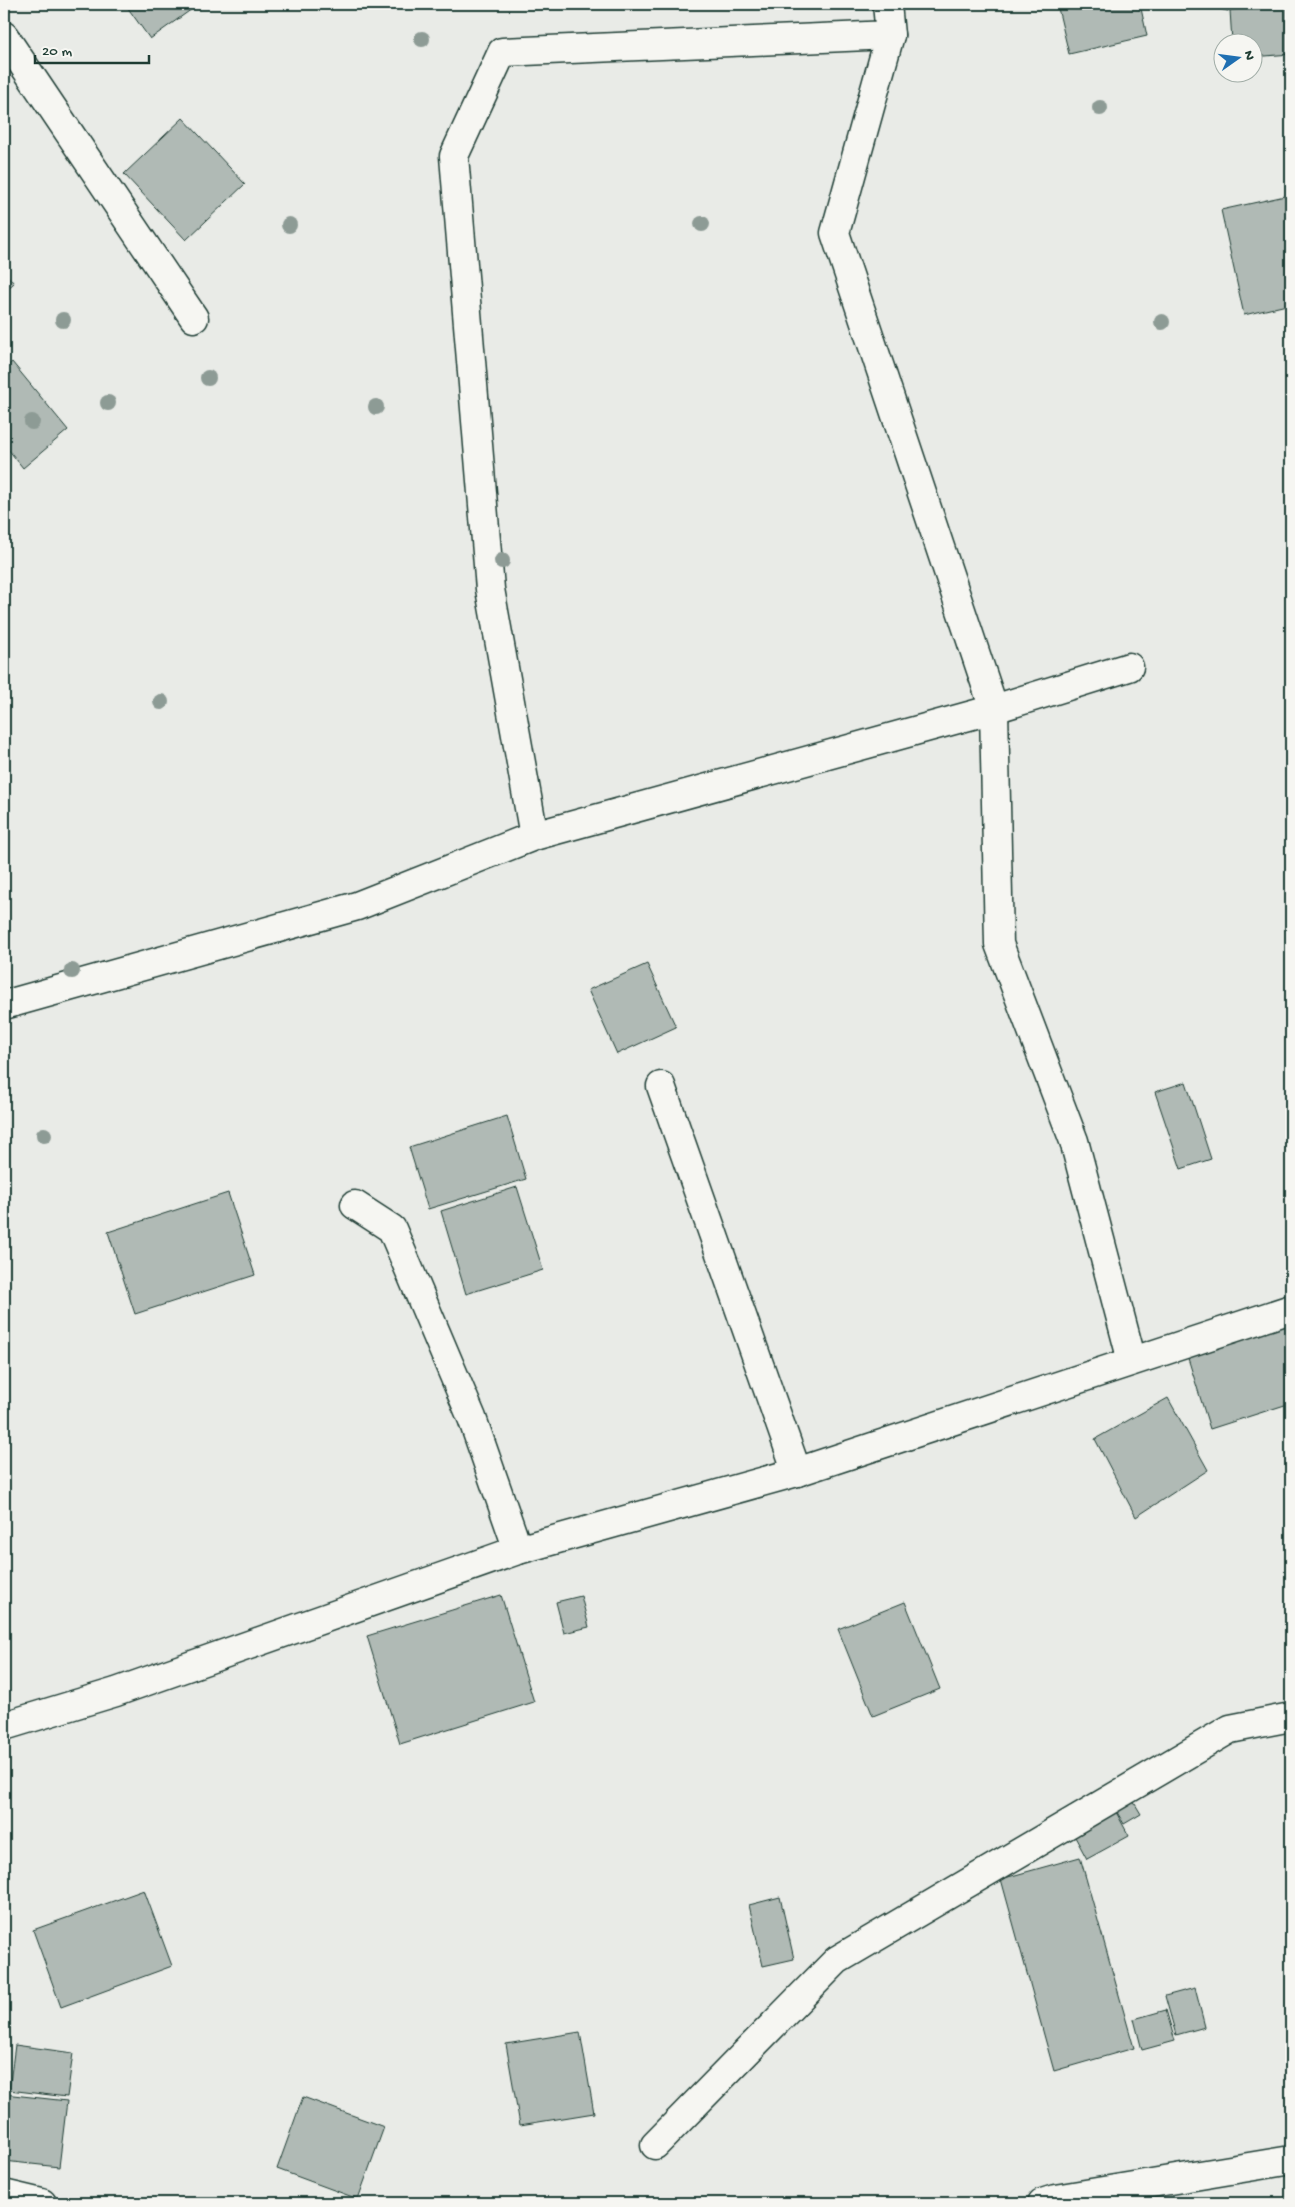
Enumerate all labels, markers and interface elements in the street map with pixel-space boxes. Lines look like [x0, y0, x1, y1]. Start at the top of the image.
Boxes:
scale bar [35, 32, 149, 64]
north arrow [1212, 32, 1262, 82]
text: 20 m [42, 43, 72, 61]
text: N [1239, 49, 1258, 62]

